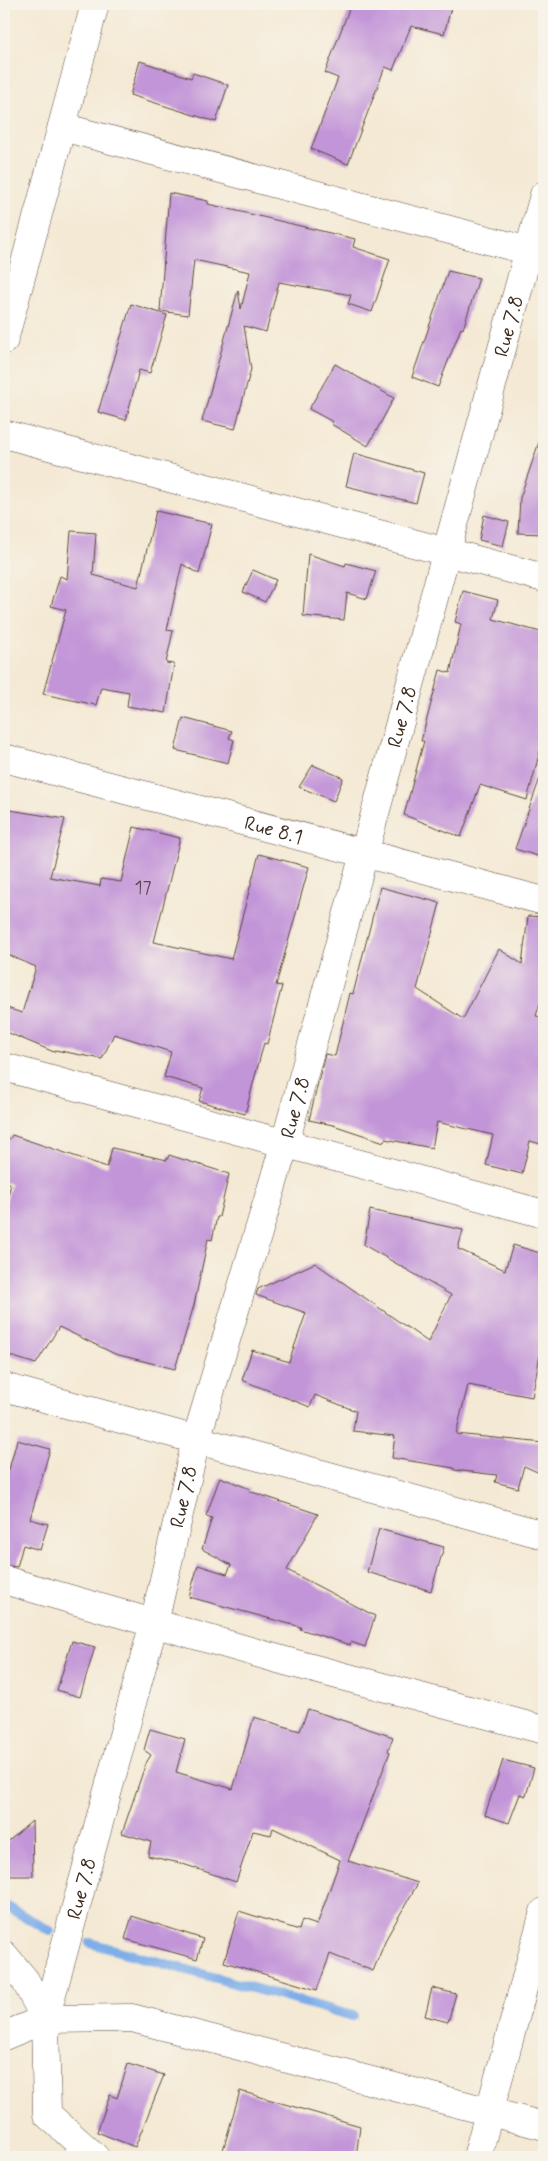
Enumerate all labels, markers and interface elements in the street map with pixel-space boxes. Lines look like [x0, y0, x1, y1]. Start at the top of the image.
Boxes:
street label: Rue 7.8 [488, 293, 531, 360]
street label: Rue 7.8 [382, 683, 424, 751]
street label: Rue 8.1 [241, 810, 306, 852]
house number: 17 [134, 876, 152, 900]
street label: Rue 7.8 [275, 1074, 317, 1142]
street label: Rue 7.8 [164, 1463, 205, 1530]
street label: Rue 7.8 [61, 1855, 104, 1923]

